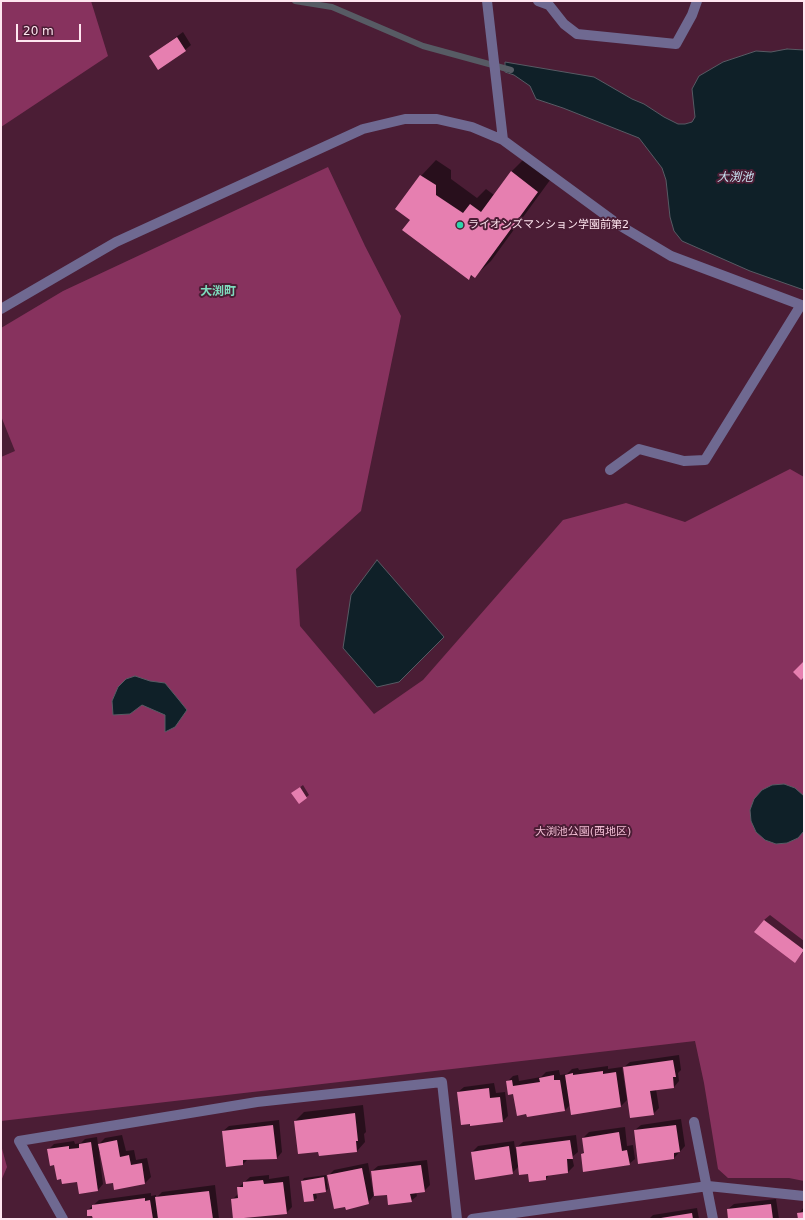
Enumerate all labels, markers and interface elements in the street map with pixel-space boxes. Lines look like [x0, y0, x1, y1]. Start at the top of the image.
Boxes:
scale bar [18, 16, 83, 42]
text: 20 m [23, 24, 54, 38]
water label: 大渕池 [717, 171, 753, 185]
place label: ライオンズマンション学園前第2 [468, 218, 629, 232]
marker: ライオンズマンション学園前第2 [455, 220, 465, 230]
district label: 大渕町 [200, 285, 236, 299]
park label: 大渕池公園(西地区) [535, 825, 631, 839]

